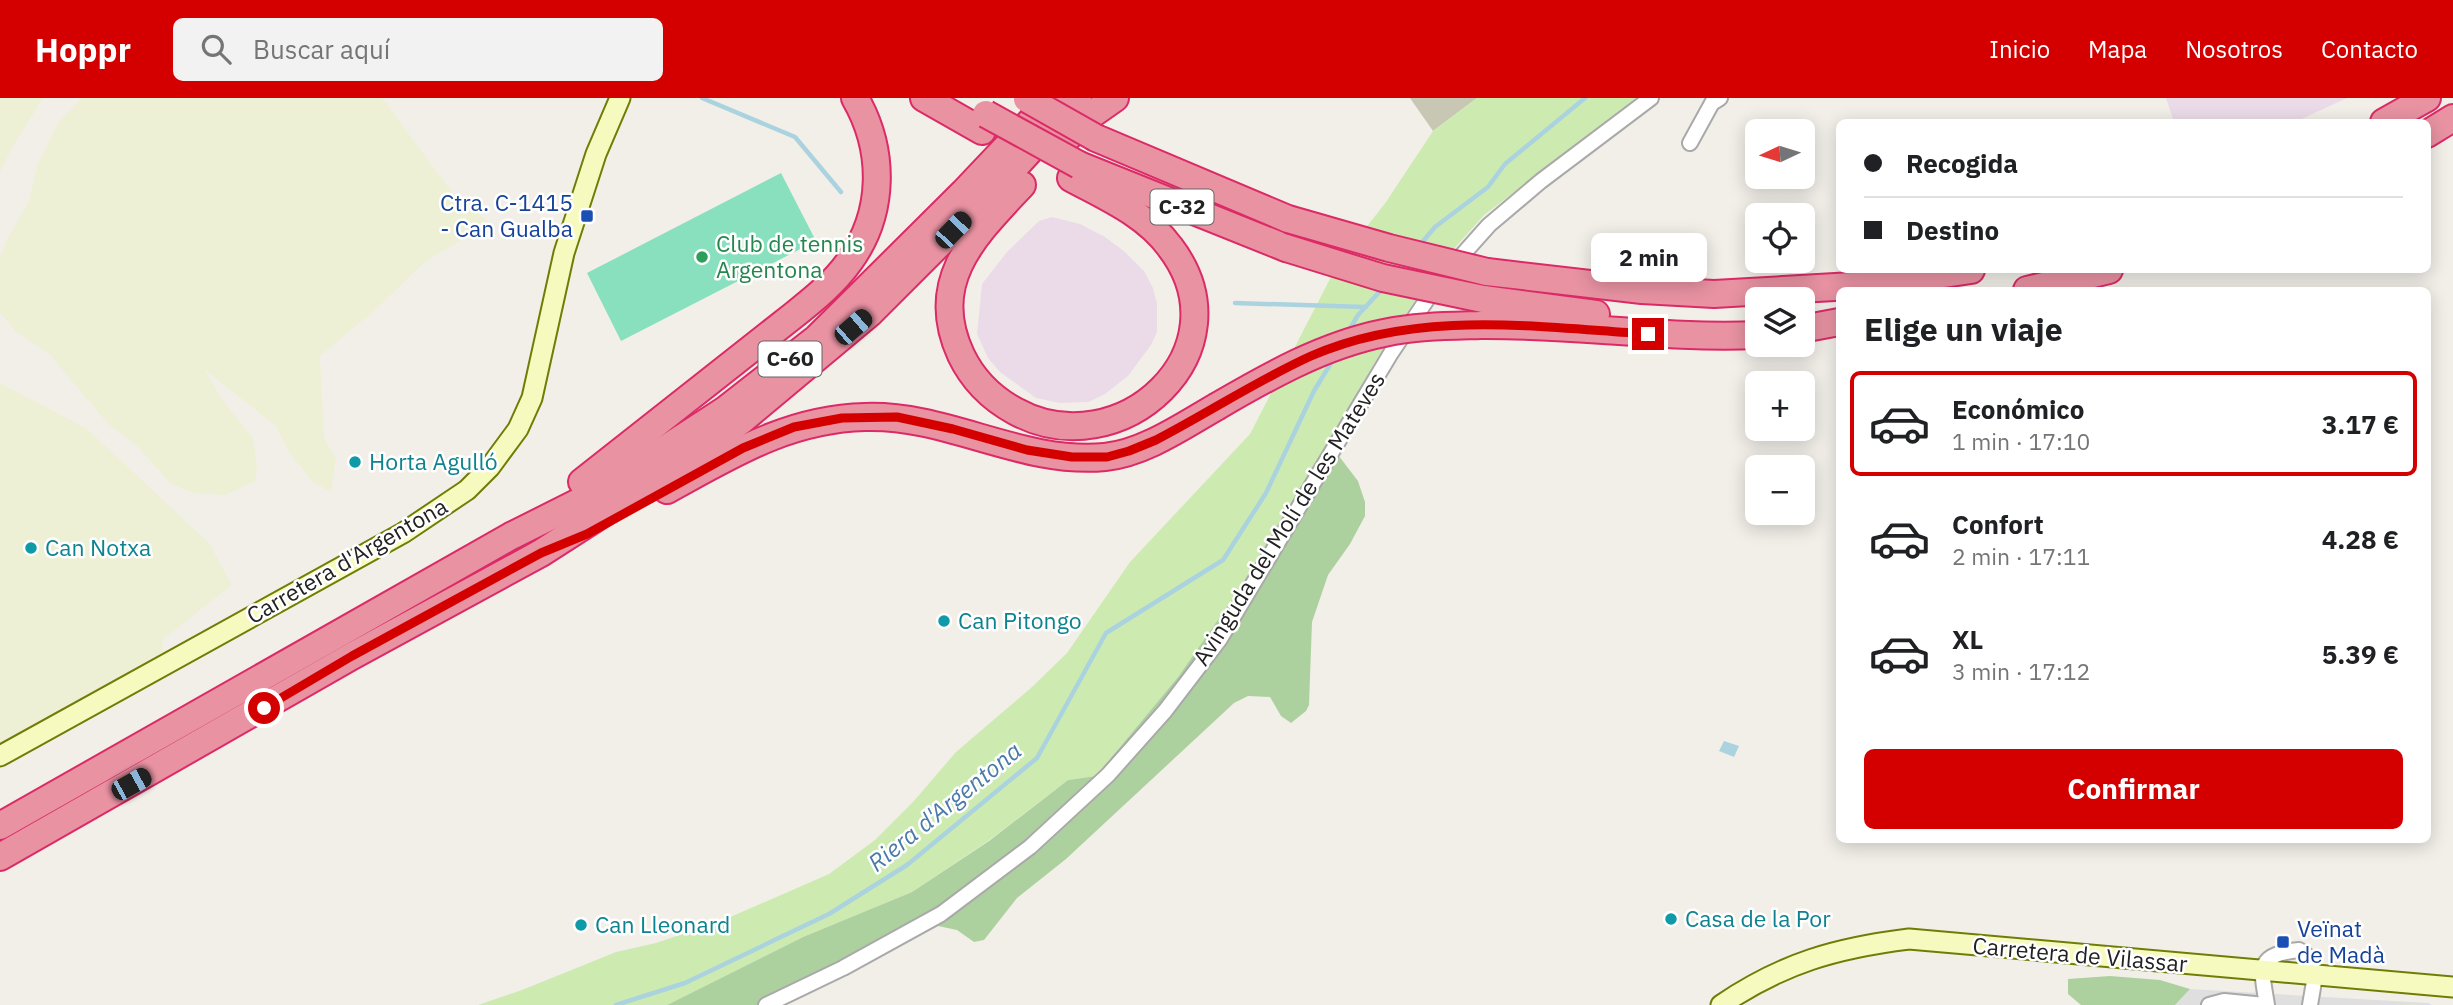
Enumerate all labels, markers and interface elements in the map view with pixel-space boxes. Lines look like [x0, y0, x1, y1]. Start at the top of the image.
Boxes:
search box [173, 18, 663, 81]
text: Hoppr [35, 28, 131, 71]
icon: search [197, 30, 235, 68]
text: Buscar aquí [253, 32, 390, 66]
text: Inicio [1989, 33, 2050, 65]
text: Mapa [2088, 33, 2147, 65]
text: Nosotros [2185, 33, 2283, 65]
text: Contacto [2321, 33, 2418, 65]
north arrow [1745, 119, 1815, 189]
map controls [1745, 119, 1815, 525]
text: Recogida [1906, 146, 2018, 180]
place label: Ctra. C-1415 - Can Gualba [440, 187, 573, 243]
road number: C-32 [1150, 190, 1214, 224]
button: locate [1745, 203, 1815, 273]
marker: Ctra. C-1415 - Can Gualba [579, 208, 595, 224]
car [931, 208, 976, 252]
text: Destino [1906, 213, 1999, 247]
place label: Club de tennis Argentona [716, 228, 863, 284]
callout: 2 min [1590, 232, 1706, 282]
text: 2 min [1619, 242, 1679, 272]
marker: Club de tennis Argentona [694, 249, 710, 265]
button: layers [1745, 287, 1815, 357]
car [831, 305, 876, 349]
text: Elige un viaje [1864, 308, 2063, 350]
route end [1632, 318, 1664, 350]
road number: C-60 [758, 342, 822, 376]
street label: Avinguda del Molí de les Mateves [1185, 366, 1391, 671]
button: + [1745, 371, 1815, 441]
icon: car [1868, 392, 1931, 455]
text: Económico [1952, 392, 2084, 426]
text: 3.17 € [2322, 407, 2399, 441]
text: 1 min · 17:10 [1952, 426, 2090, 456]
place label: Horta Agulló [369, 446, 498, 476]
marker: Horta Agulló [347, 454, 363, 470]
button: − [1745, 455, 1815, 525]
street label: Carretera d'Argentona [241, 490, 452, 630]
icon: car [1868, 507, 1931, 570]
text: Confort [1952, 507, 2044, 541]
text: 4.28 € [2322, 522, 2399, 556]
place label: Can Notxa [45, 532, 151, 562]
marker: Can Notxa [23, 540, 39, 556]
text: 2 min · 17:11 [1952, 541, 2090, 571]
place label: Can Pitongo [958, 605, 1082, 635]
marker: Can Pitongo [936, 613, 952, 629]
icon: car [1868, 622, 1931, 685]
text: XL [1952, 622, 1983, 656]
text: 5.39 € [2322, 637, 2399, 671]
text: 3 min · 17:12 [1952, 656, 2090, 686]
route start [248, 692, 280, 724]
water label: Riera d'Argentona [861, 734, 1028, 878]
button: Confirmar [1864, 749, 2403, 829]
car [108, 765, 155, 803]
place label: Casa de la Por [1685, 903, 1831, 933]
place label: Can Lleonard [595, 909, 730, 939]
marker: Casa de la Por [1663, 911, 1679, 927]
place label: Veïnat de Madà [2297, 913, 2385, 969]
marker: Can Lleonard [573, 917, 589, 933]
street label: Carretera de Vilassar [1972, 930, 2189, 978]
marker: Veïnat de Madà [2275, 934, 2291, 950]

